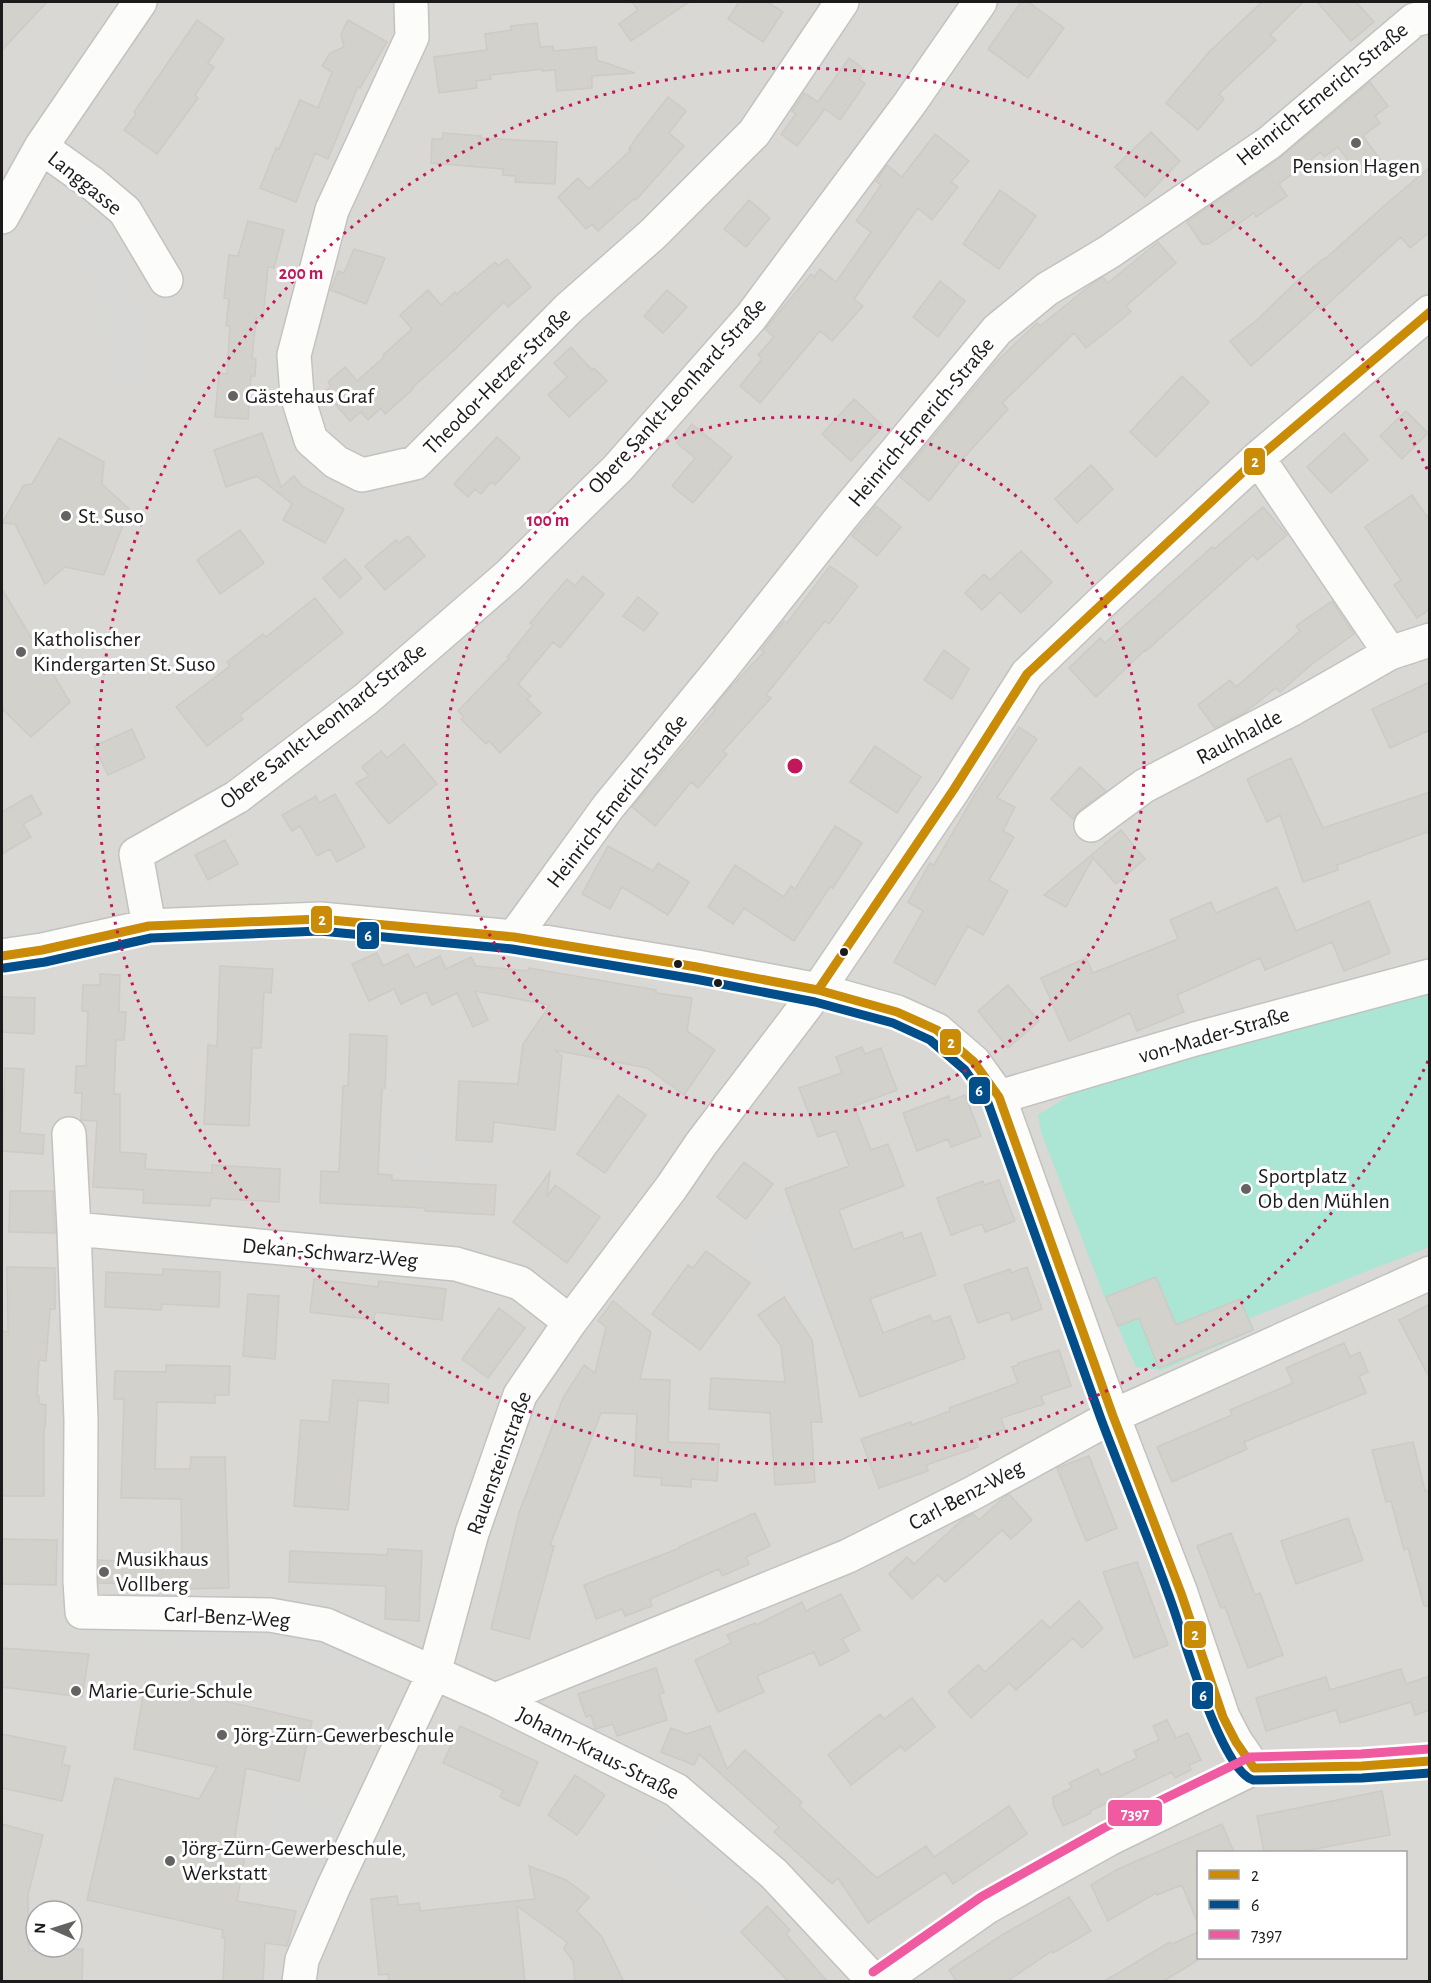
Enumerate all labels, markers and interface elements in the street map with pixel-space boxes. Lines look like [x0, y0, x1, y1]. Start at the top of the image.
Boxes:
street label: Heinrich-Emerich-Straße [1232, 18, 1412, 170]
marker: Pension Hagen [1349, 136, 1363, 150]
street label: Langgasse [44, 147, 126, 219]
place label: Pension Hagen [1292, 155, 1420, 177]
text: 200 m [279, 265, 323, 283]
street label: Obere Sankt-Leonhard-Straße [584, 294, 770, 498]
street label: Theodor-Hetzer-Straße [419, 303, 575, 459]
street label: Heinrich-Emerich-Straße [844, 333, 998, 511]
place label: Gästehaus Graf [245, 385, 375, 407]
marker: Gästehaus Graf [226, 389, 240, 403]
line badge: 2 [1243, 447, 1266, 476]
text: 2 [1251, 454, 1259, 470]
place label: St. Suso [78, 505, 144, 527]
marker: St. Suso [59, 509, 73, 523]
text: 100 m [527, 512, 569, 530]
place label: Katholischer Kindergarten St. Suso [33, 628, 216, 675]
street label: Obere Sankt-Leonhard-Straße [216, 639, 430, 813]
marker: Katholischer Kindergarten St. Suso [14, 645, 28, 659]
street label: Rauhhalde [1193, 705, 1285, 769]
street label: Heinrich-Emerich-Straße [543, 710, 691, 892]
centre of rings [785, 756, 805, 776]
line badge: 2 [310, 905, 333, 934]
text: 2 [318, 912, 326, 928]
line badge: 6 [356, 921, 380, 950]
text: 6 [364, 928, 372, 944]
unlabelled marker [838, 946, 850, 958]
unlabelled marker [672, 958, 684, 970]
unlabelled marker [712, 977, 724, 989]
street label: von-Mader-Straße [1136, 1003, 1292, 1067]
line badge: 2 [939, 1028, 962, 1056]
text: 2 [947, 1035, 955, 1051]
line badge: 6 [968, 1076, 991, 1105]
text: 6 [975, 1083, 983, 1099]
place label: Sportplatz Ob den Mühlen [1258, 1165, 1390, 1212]
marker: Sportplatz Ob den Mühlen [1239, 1182, 1253, 1196]
street label: Dekan-Schwarz-Weg [241, 1234, 419, 1272]
street label: Rauensteinstraße [463, 1388, 535, 1538]
street label: Carl-Benz-Weg [905, 1455, 1027, 1534]
place label: Musikhaus Vollberg [116, 1548, 209, 1595]
marker: Musikhaus Vollberg [97, 1565, 111, 1579]
street label: Carl-Benz-Weg [163, 1603, 291, 1631]
line badge: 2 [1183, 1620, 1207, 1649]
text: 2 [1191, 1627, 1199, 1643]
place label: Marie-Curie-Schule [88, 1680, 253, 1702]
line badge: 6 [1191, 1681, 1214, 1710]
marker: Marie-Curie-Schule [69, 1684, 83, 1698]
text: 6 [1199, 1688, 1207, 1704]
street label: Johann-Kraus-Straße [513, 1703, 683, 1803]
place label: Jörg-Zürn-Gewerbeschule [234, 1724, 454, 1746]
marker: Jörg-Zürn-Gewerbeschule [215, 1728, 229, 1742]
line badge: 7397 [1107, 1799, 1163, 1827]
text: 7397 [1121, 1806, 1149, 1822]
place label: Jörg-Zürn-Gewerbeschule, Werkstatt [182, 1837, 406, 1884]
legend [1197, 1851, 1407, 1959]
marker: Jörg-Zürn-Gewerbeschule, Werkstatt [163, 1854, 177, 1868]
text: 2 [1251, 1867, 1259, 1885]
text: 6 [1251, 1897, 1259, 1915]
north arrow [24, 1899, 84, 1959]
text: N [32, 1922, 48, 1934]
text: 7397 [1251, 1927, 1282, 1945]

